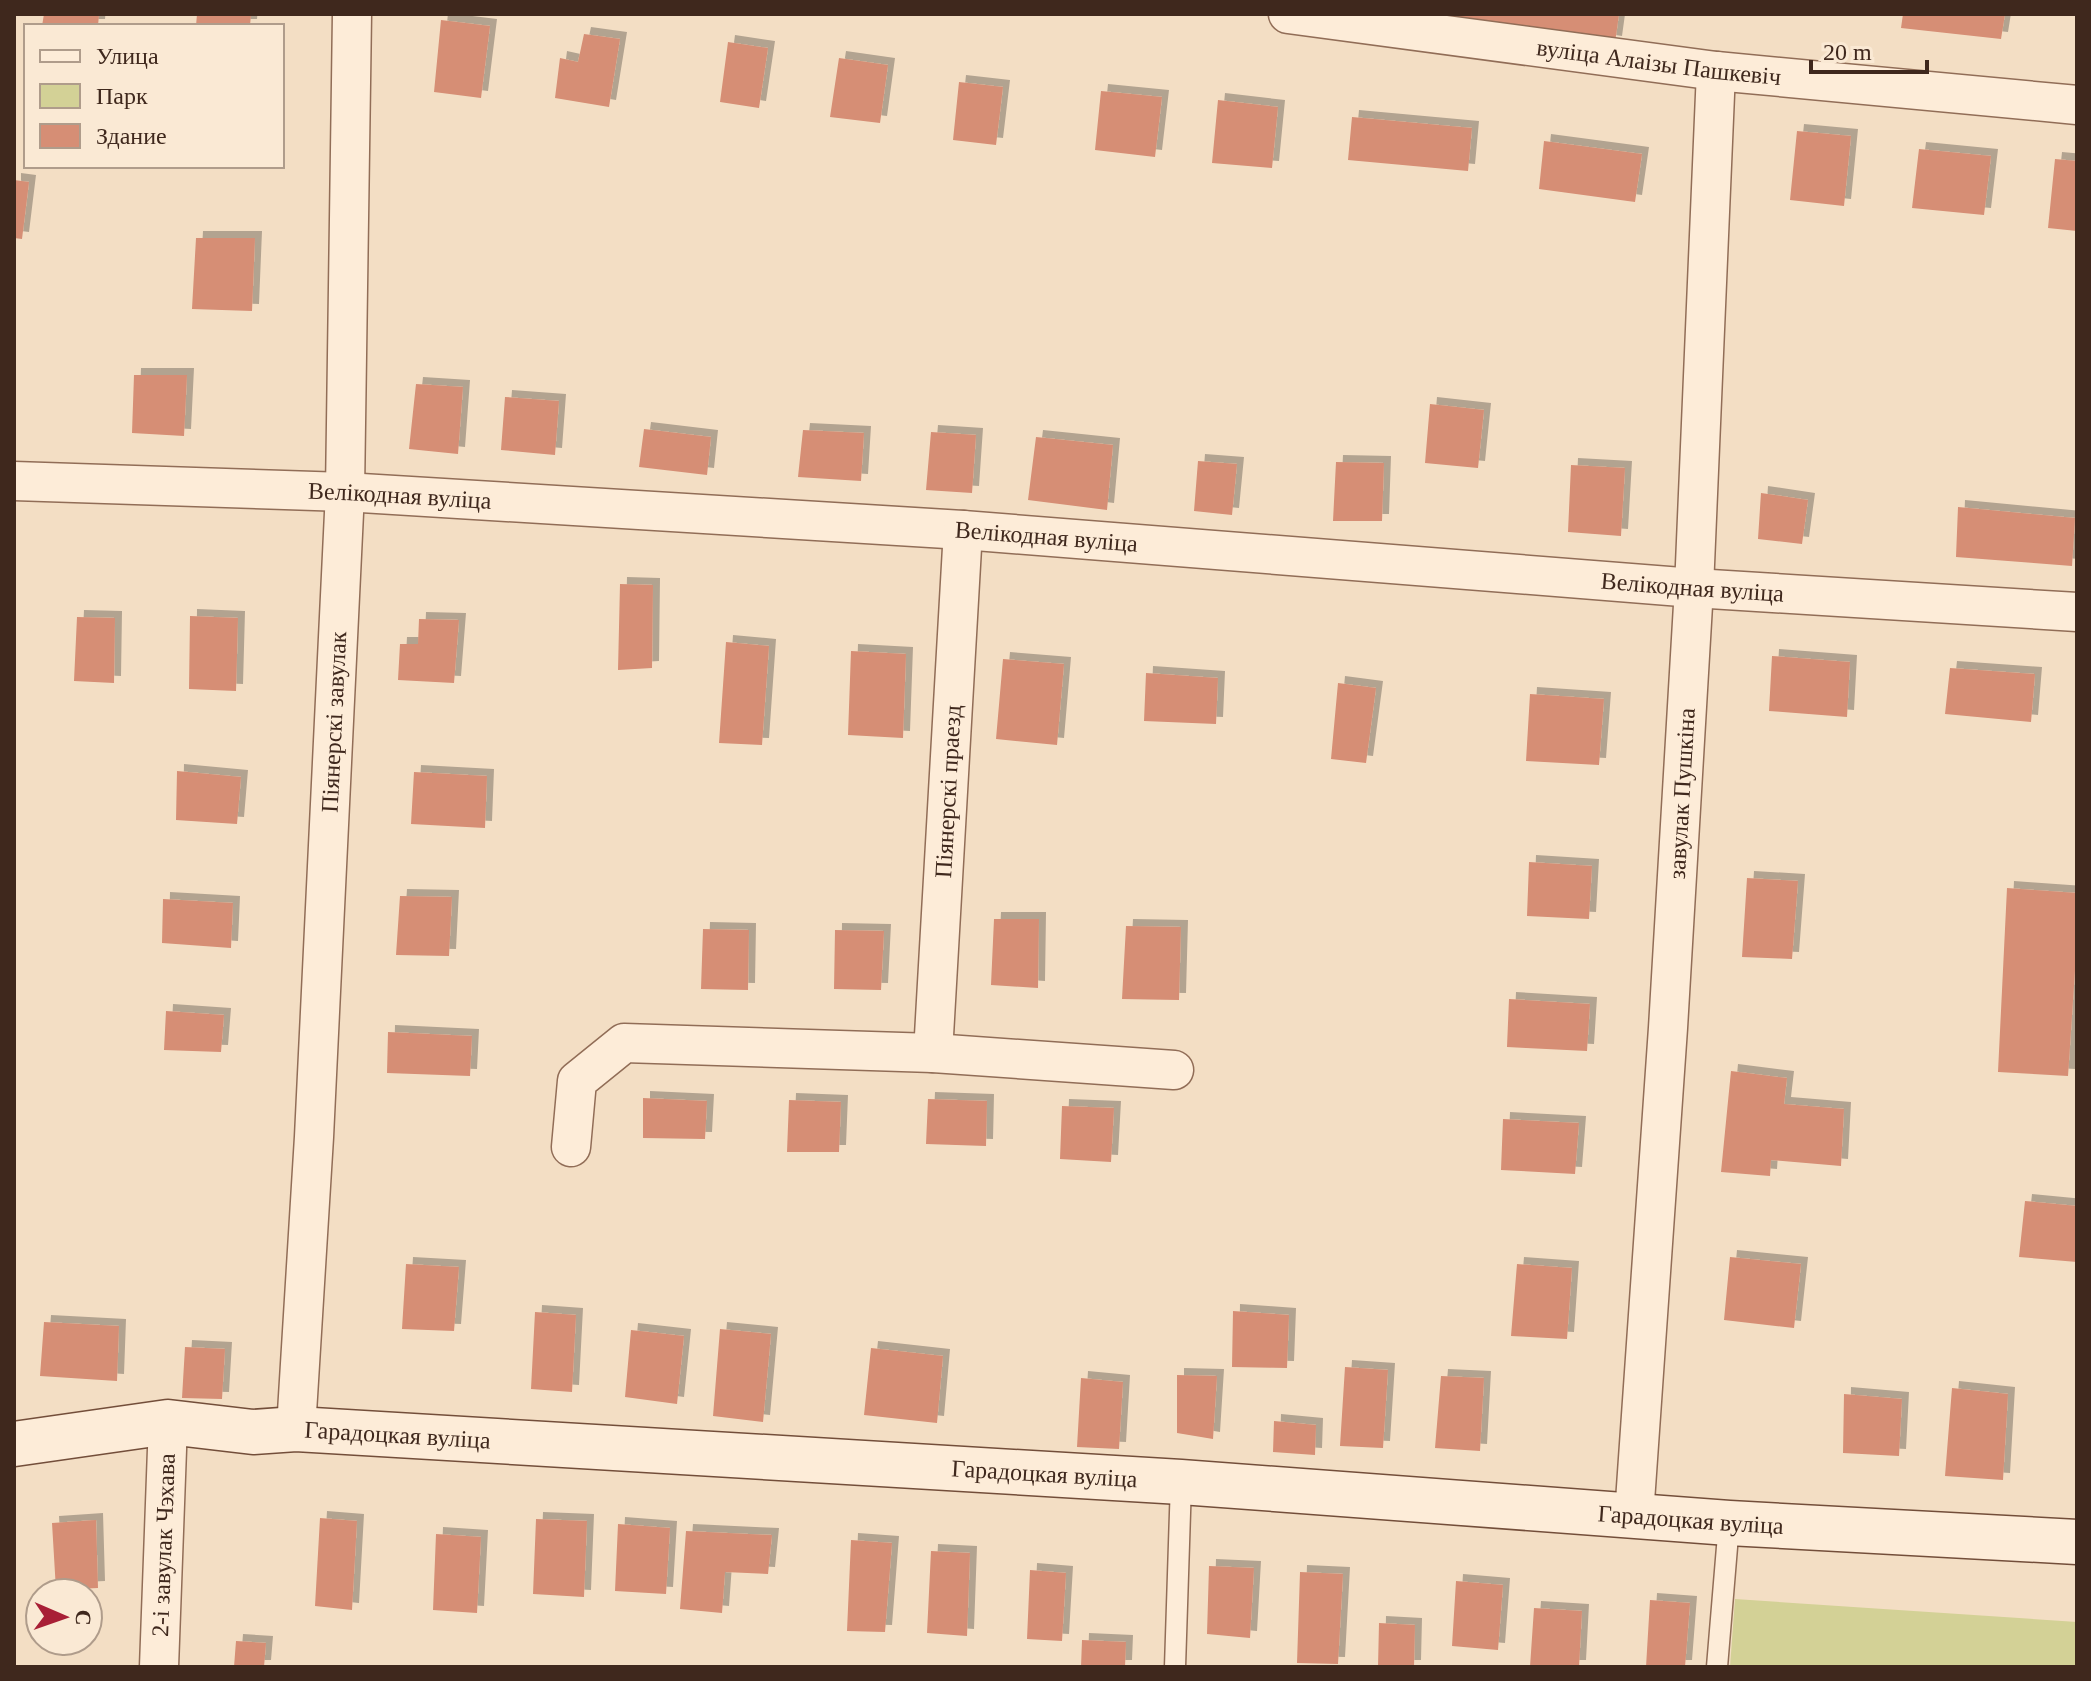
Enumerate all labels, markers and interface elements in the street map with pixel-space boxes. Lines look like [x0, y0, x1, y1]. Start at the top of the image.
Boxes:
legend [24, 24, 284, 168]
scale bar [1811, 24, 1927, 74]
street label: вуліца Алаізы Пашкевіч [1535, 34, 1782, 90]
text: 20 m [1823, 39, 1872, 65]
text: Улица [96, 43, 159, 69]
text: Парк [96, 83, 148, 109]
text: Здание [96, 123, 167, 149]
street label: Велікодная вуліца [308, 478, 492, 514]
street label: Велікодная вуліца [954, 517, 1139, 557]
street label: Велікодная вуліца [1600, 568, 1785, 607]
street label: Піянерскі завулак [317, 630, 351, 813]
street label: Піянерскі праезд [930, 704, 966, 879]
street label: завулак Пушкіна [1664, 707, 1700, 880]
street label: Гарадоцкая вуліца [304, 1417, 492, 1454]
street label: 2-і завулак Чэхава [147, 1453, 180, 1637]
street label: Гарадоцкая вуліца [951, 1455, 1138, 1492]
street label: Гарадоцкая вуліца [1597, 1500, 1785, 1539]
north arrow [24, 1577, 104, 1657]
text: С [71, 1609, 96, 1626]

